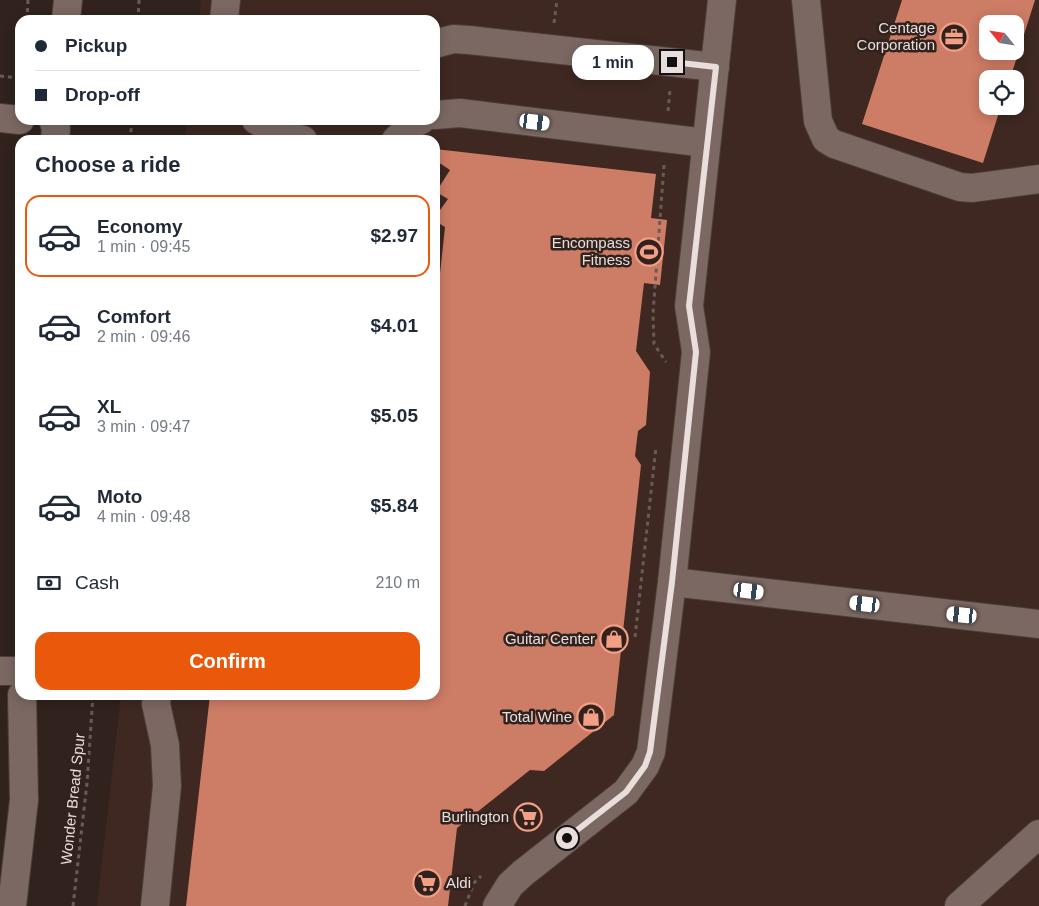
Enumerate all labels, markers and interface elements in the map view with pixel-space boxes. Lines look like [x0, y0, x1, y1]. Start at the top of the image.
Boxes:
north arrow [979, 15, 1024, 60]
map controls [979, 15, 1024, 115]
place label: Centage Corporation [857, 19, 935, 53]
office icon: Centage Corporation [939, 22, 969, 52]
text: Pickup [65, 35, 127, 56]
callout: 1 min [572, 44, 654, 80]
route end [661, 51, 683, 73]
text: 1 min [592, 54, 634, 71]
button: locate [979, 70, 1024, 115]
text: Drop-off [65, 84, 140, 105]
car [519, 113, 550, 131]
text: Choose a ride [35, 152, 180, 177]
icon: car [37, 214, 82, 259]
text: Economy [97, 216, 183, 237]
text: $2.97 [370, 225, 418, 246]
place label: Encompass Fitness [552, 234, 630, 268]
sports icon: Encompass Fitness [634, 237, 664, 267]
text: 1 min · 09:45 [97, 238, 190, 255]
icon: car [37, 304, 82, 349]
text: Comfort [97, 306, 171, 327]
text: $4.01 [370, 315, 418, 336]
text: 2 min · 09:46 [97, 328, 190, 345]
icon: car [37, 394, 82, 439]
text: XL [97, 396, 121, 417]
text: $5.05 [370, 405, 418, 426]
text: 3 min · 09:47 [97, 418, 190, 435]
icon: car [37, 484, 82, 529]
text: Moto [97, 486, 142, 507]
text: $5.84 [370, 495, 418, 516]
text: 4 min · 09:48 [97, 508, 190, 525]
icon: cash [35, 569, 63, 597]
text: Cash [75, 572, 119, 593]
text: 210 m [376, 574, 420, 591]
car [733, 582, 764, 600]
car [849, 595, 880, 613]
car [946, 606, 977, 624]
shop icon: Guitar Center [599, 624, 629, 654]
place label: Guitar Center [505, 630, 595, 647]
button: Confirm [35, 632, 420, 690]
shop icon: Total Wine [576, 702, 606, 732]
place label: Total Wine [502, 708, 572, 725]
street label: Wonder Bread Spur [57, 732, 88, 866]
supermarket icon: Burlington [513, 802, 543, 832]
place label: Burlington [441, 808, 509, 825]
route start [556, 827, 578, 849]
supermarket icon: Aldi [412, 868, 442, 898]
place label: Aldi [446, 874, 471, 891]

